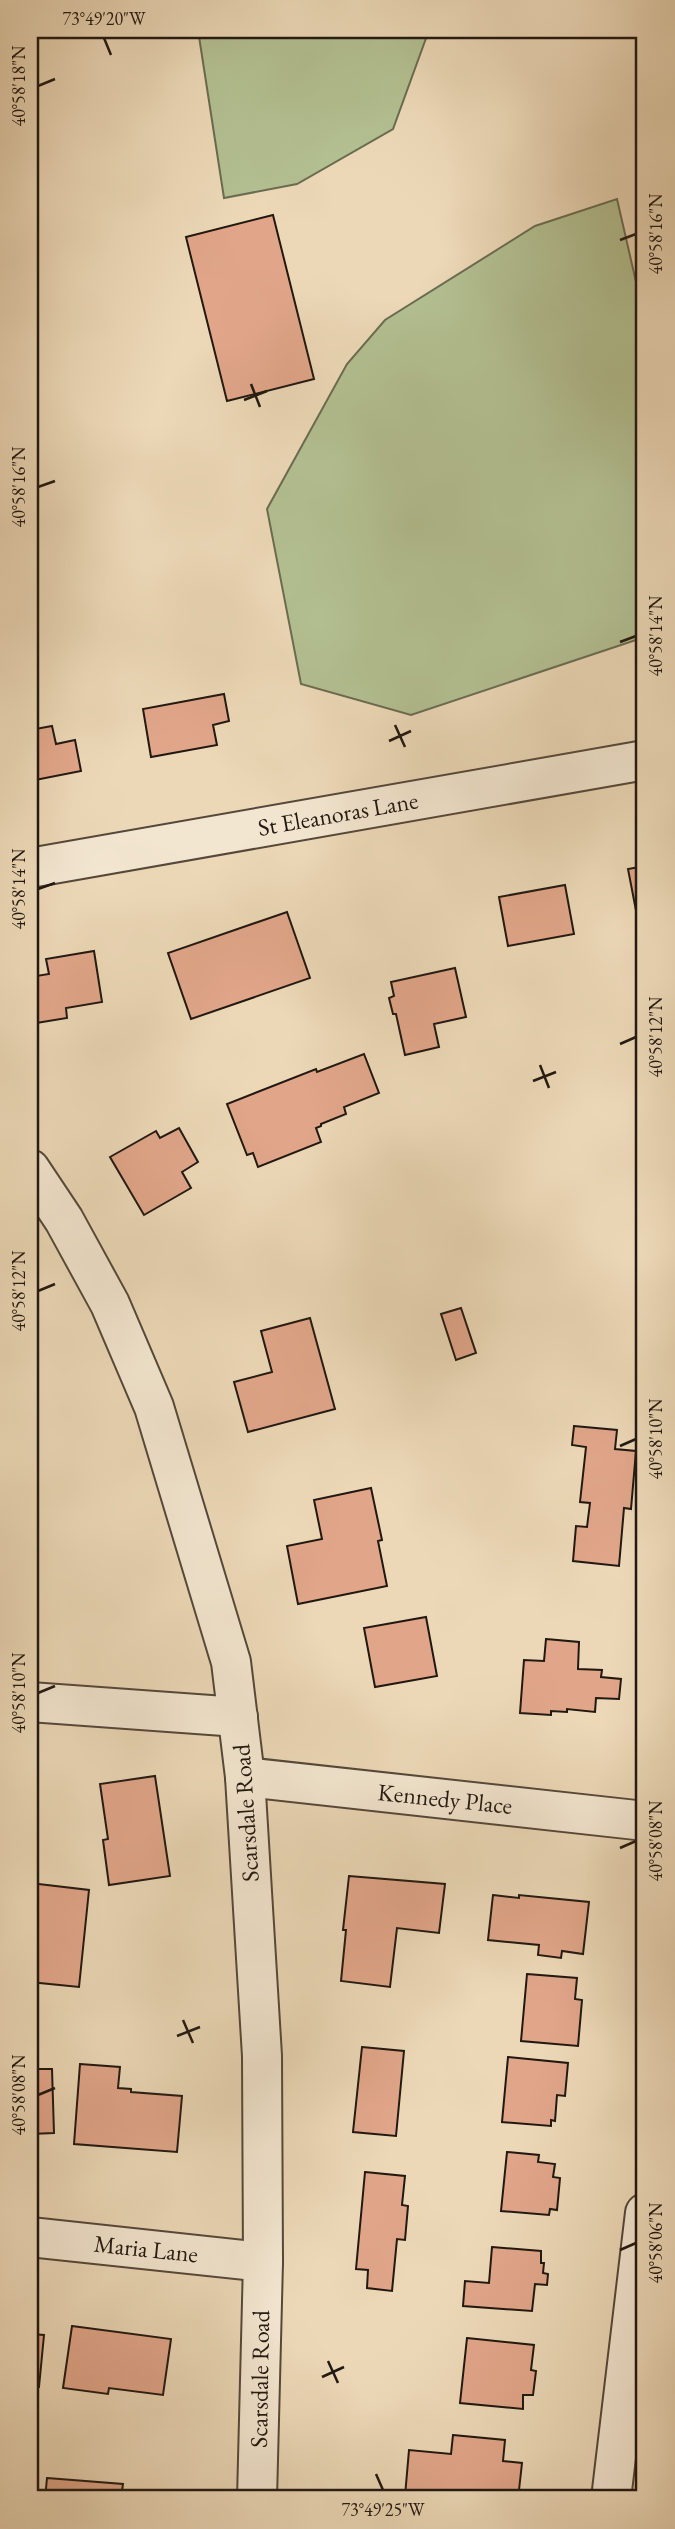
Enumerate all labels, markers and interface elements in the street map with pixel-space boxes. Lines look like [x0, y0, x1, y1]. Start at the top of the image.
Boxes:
text: 73°49'20"W [62, 7, 146, 30]
text: 40°58'18"N [7, 45, 30, 126]
text: 40°58'16"N [644, 193, 667, 274]
text: 40°58'16"N [7, 446, 30, 527]
text: 40°58'14"N [644, 595, 667, 676]
street label: St Eleanoras Lane [255, 784, 420, 843]
text: 40°58'14"N [7, 848, 30, 929]
text: 40°58'12"N [644, 996, 667, 1077]
text: 40°58'12"N [7, 1250, 30, 1331]
text: 40°58'10"N [644, 1398, 667, 1479]
text: 40°58'10"N [7, 1652, 30, 1733]
street label: Scarsdale Road [225, 1742, 266, 1883]
street label: Kennedy Place [376, 1776, 514, 1821]
text: 40°58'08"N [644, 1800, 667, 1881]
text: 40°58'08"N [7, 2054, 30, 2135]
text: 40°58'06"N [644, 2202, 667, 2283]
street label: Maria Lane [92, 2228, 200, 2269]
street label: Scarsdale Road [243, 2309, 276, 2448]
text: 73°49'25"W [341, 2498, 425, 2521]

